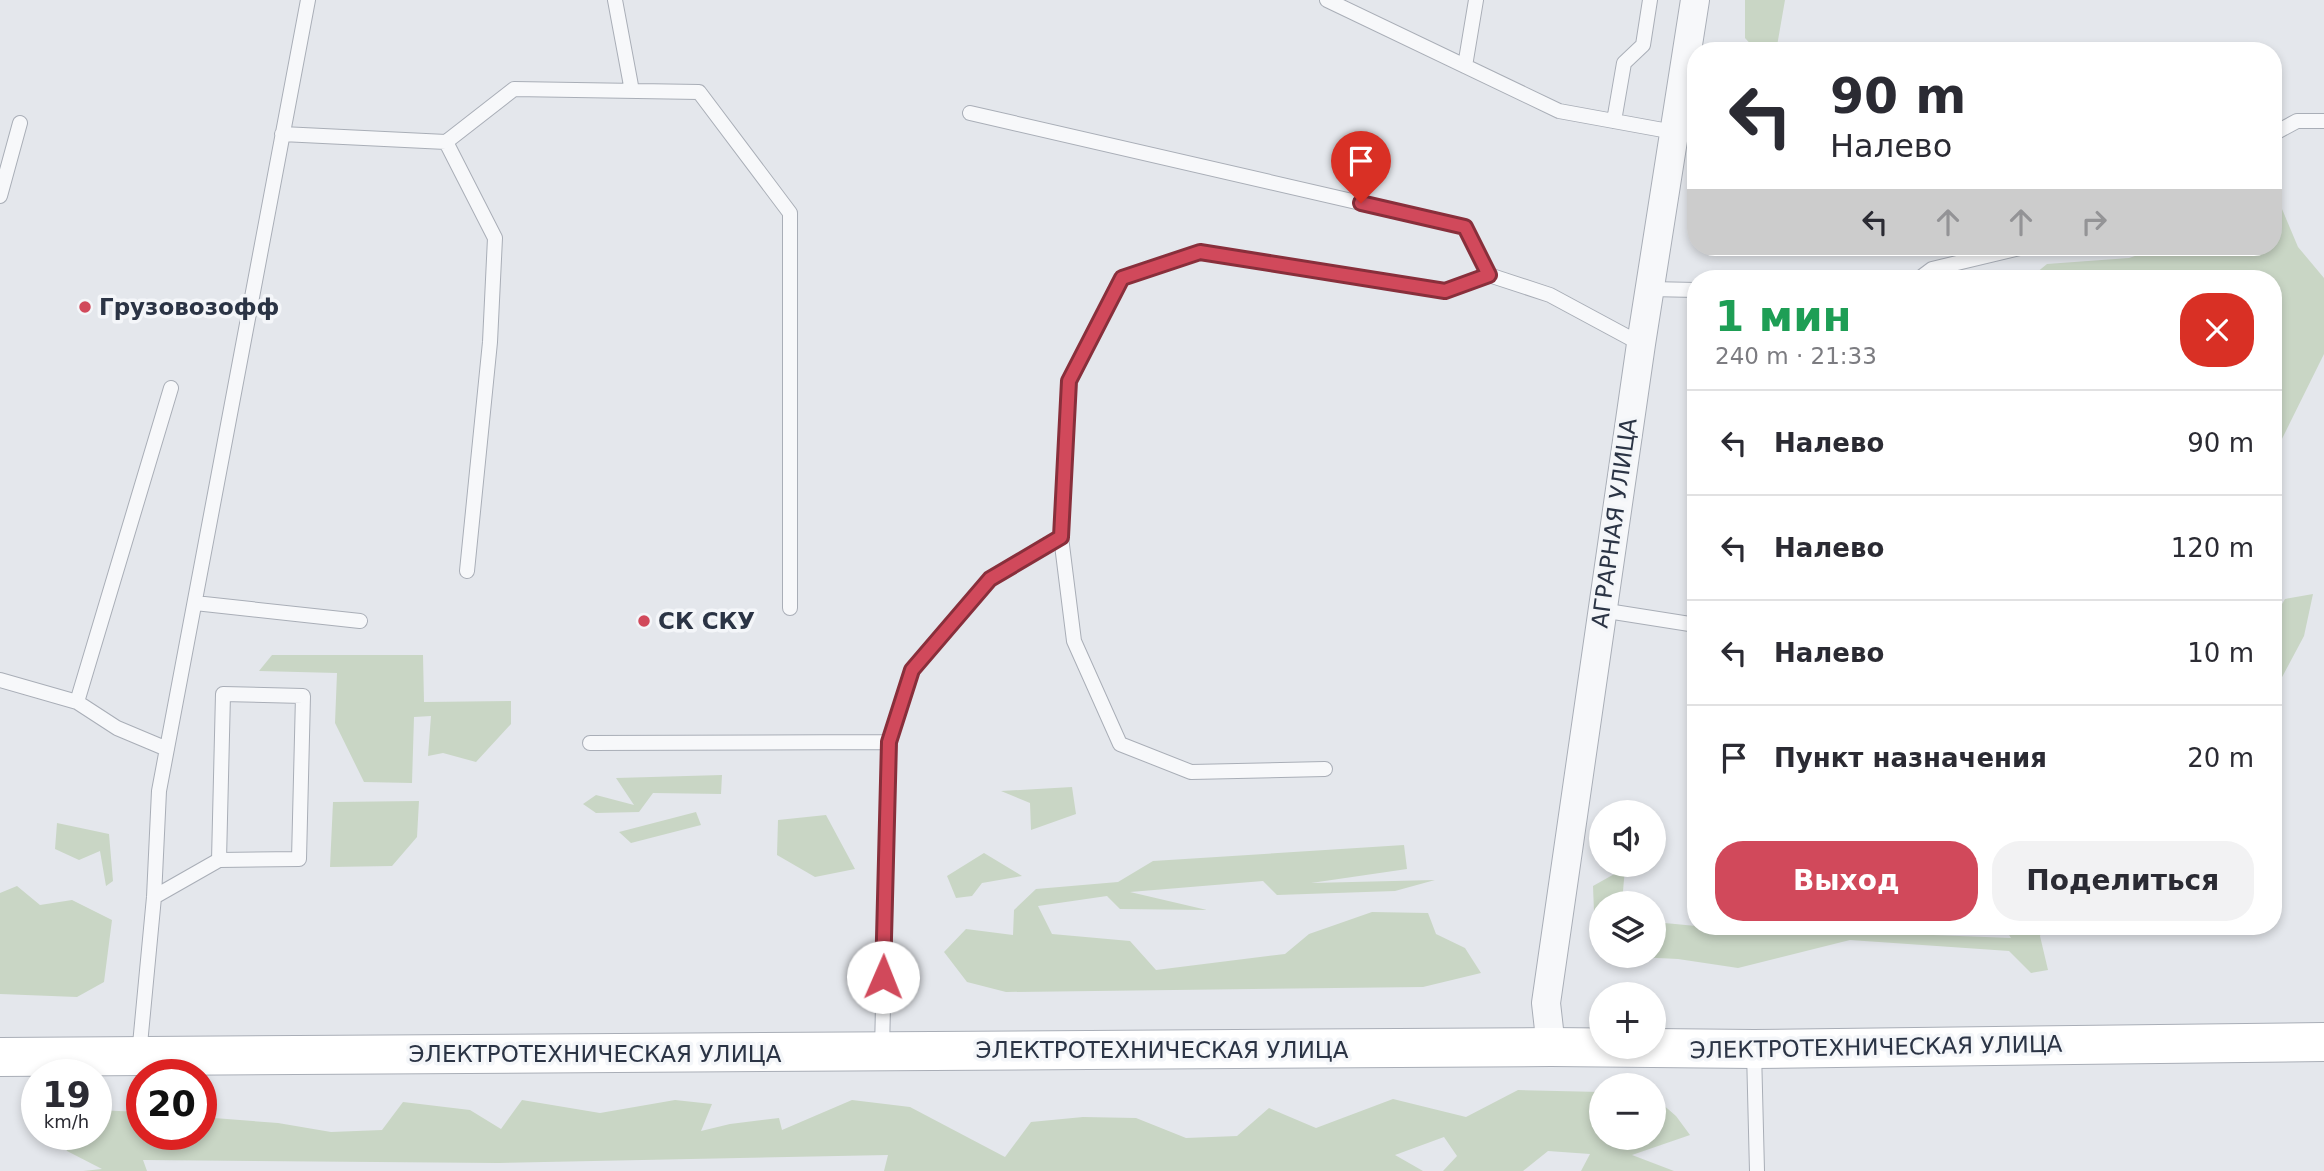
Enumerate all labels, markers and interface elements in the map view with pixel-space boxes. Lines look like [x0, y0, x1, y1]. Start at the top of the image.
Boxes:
text: 90 m [1830, 68, 1966, 125]
icon: left [1715, 70, 1806, 161]
text: Налево [1830, 127, 1952, 165]
pin [1331, 131, 1391, 203]
icon: arrive [1342, 142, 1380, 180]
icon: left [1856, 203, 1894, 241]
icon: ahead [1929, 203, 1967, 241]
icon: ahead [2002, 203, 2040, 241]
icon: right [2075, 203, 2113, 241]
text: 1 мин [1715, 292, 1852, 341]
button: close [2180, 293, 2254, 367]
place label: Грузовозофф [99, 294, 279, 320]
marker: Грузовозофф [77, 299, 93, 315]
text: 240 m · 21:33 [1715, 343, 1877, 369]
street label: АГРАРНАЯ УЛИЦА [1586, 416, 1642, 630]
icon: left [1715, 424, 1753, 462]
text: Налево [1774, 428, 1884, 458]
text: 90 m [2187, 428, 2254, 458]
icon: left [1715, 529, 1753, 567]
text: Налево [1774, 533, 1884, 563]
text: 120 m [2171, 533, 2254, 563]
place label: СК СКУ [658, 608, 755, 634]
marker: СК СКУ [636, 613, 652, 629]
icon: left [1715, 634, 1753, 672]
text: Налево [1774, 638, 1884, 668]
text: 10 m [2187, 638, 2254, 668]
icon: arrive [1715, 739, 1753, 777]
text: Пункт назначения [1774, 743, 2047, 773]
text: 20 m [2187, 743, 2254, 773]
map controls [1589, 800, 1666, 1150]
button: sound [1589, 800, 1666, 877]
button: Выход [1715, 841, 1978, 921]
button: Поделиться [1992, 841, 2254, 921]
button: layers [1589, 891, 1666, 968]
position arrow [846, 940, 920, 1014]
button: + [1589, 982, 1666, 1059]
street label: ЭЛЕКТРОТЕХНИЧЕСКАЯ УЛИЦА [1689, 1031, 2063, 1063]
street label: ЭЛЕКТРОТЕХНИЧЕСКАЯ УЛИЦА [976, 1037, 1349, 1063]
street label: ЭЛЕКТРОТЕХНИЧЕСКАЯ УЛИЦА [409, 1041, 782, 1067]
speed limit sign: 20 [126, 1059, 217, 1150]
button: − [1589, 1073, 1666, 1150]
text: 19 [42, 1075, 91, 1115]
text: km/h [44, 1111, 89, 1132]

